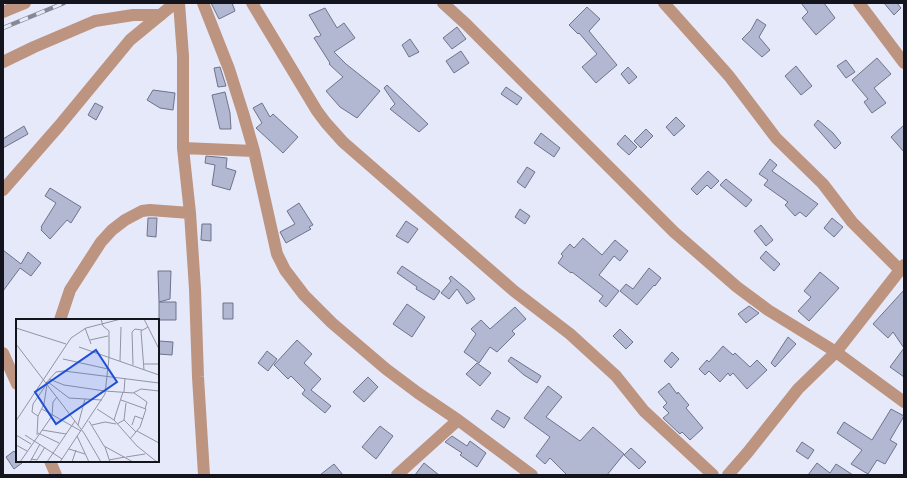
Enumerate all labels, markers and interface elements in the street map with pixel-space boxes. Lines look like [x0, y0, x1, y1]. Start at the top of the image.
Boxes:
inset map [16, 319, 159, 462]

